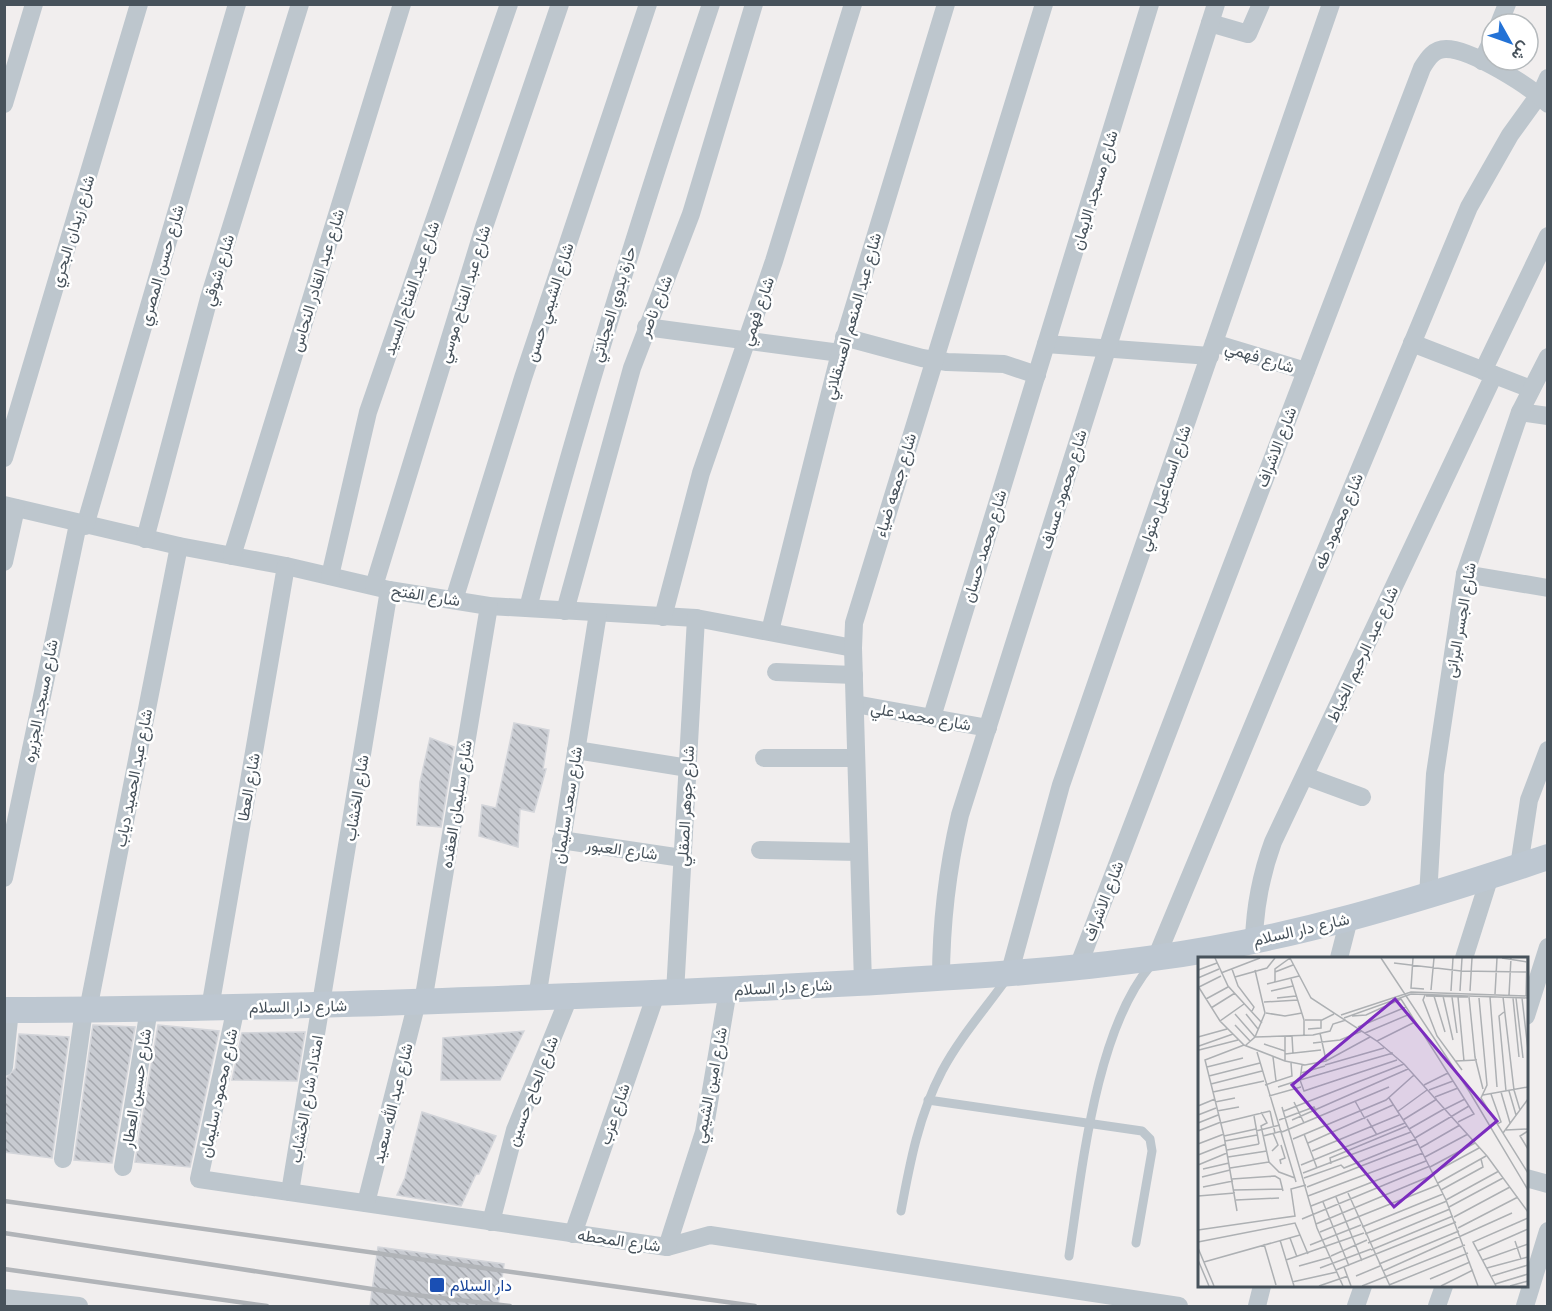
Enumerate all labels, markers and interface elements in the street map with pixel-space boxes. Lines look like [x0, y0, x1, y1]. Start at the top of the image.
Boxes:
north arrow [1480, 12, 1540, 72]
text: ش [1506, 37, 1535, 65]
street label: شارع مسجد الايمان [1066, 128, 1124, 253]
street label: شارع زيدان البحري [45, 173, 102, 291]
street label: شارع حسن المصري [134, 202, 192, 329]
street label: شارع عبد القادر النحاس [286, 206, 350, 354]
street label: شارع عبد الفتاح السيد [379, 218, 445, 358]
street label: شارع عبد الفتاح موسي [434, 223, 498, 366]
street label: شارع عبد المنعم العسقلاني [819, 230, 889, 403]
street label: شارع شوقي [198, 232, 242, 309]
street label: شارع الشيمي حسن [520, 240, 581, 365]
street label: حارة بدوي العجلاتي [586, 244, 644, 365]
street label: شارع ناصر [633, 272, 678, 341]
street label: شارع فهمي [736, 274, 782, 349]
street label: شارع فهمي [1222, 337, 1297, 381]
street label: شارع الاشراف [1252, 404, 1302, 491]
street label: شارع اسماعيل متولي [1133, 422, 1199, 555]
street label: شارع محمود عساف [1035, 427, 1093, 552]
street label: شارع جمعه ضياء [870, 431, 922, 540]
street label: شارع محمود طه [1309, 470, 1369, 573]
street label: شارع محمد حسان [957, 487, 1013, 605]
street label: شارع الجسر البرانى [1440, 561, 1482, 680]
street label: شارع الفتح [390, 580, 462, 612]
street label: شارع عبد الرحيم الخياط [1322, 583, 1404, 726]
street label: شارع مسجد الجزيره [18, 638, 64, 765]
street label: شارع محمد علي [869, 697, 973, 739]
street label: شارع عبد الحميد دياب [110, 707, 158, 849]
street label: شارع سليمان العقده [436, 738, 478, 870]
street label: شارع سعد سليمان [548, 745, 588, 865]
street label: شارع جوهر الصقلي [672, 745, 702, 867]
street label: شارع العطا [232, 751, 266, 823]
street label: شارع الخشاب [339, 753, 375, 843]
street label: شارع العبور [584, 834, 659, 866]
street label: شارع الاشراف [1079, 858, 1129, 945]
street label: شارع دار السلام [1251, 908, 1352, 952]
inset map [1198, 957, 1528, 1287]
street label: شارع دار السلام [733, 974, 833, 1002]
street label: شارع دار السلام [249, 995, 347, 1019]
street label: شارع امين الشيمي [689, 1025, 735, 1146]
street label: شارع حسين العطار [117, 1027, 157, 1150]
street label: شارع محمود سليمان [195, 1027, 243, 1160]
street label: شارع الحاج حسين [502, 1033, 564, 1150]
street label: امتداد شارع الخشاب [285, 1034, 329, 1165]
street label: شارع عبد الله سعيد [367, 1041, 419, 1166]
street label: شارع عزب [594, 1081, 636, 1148]
street label: شارع المحطه [576, 1224, 662, 1258]
place label: دار السلام [450, 1275, 512, 1297]
marker: دار السلام [428, 1276, 446, 1294]

